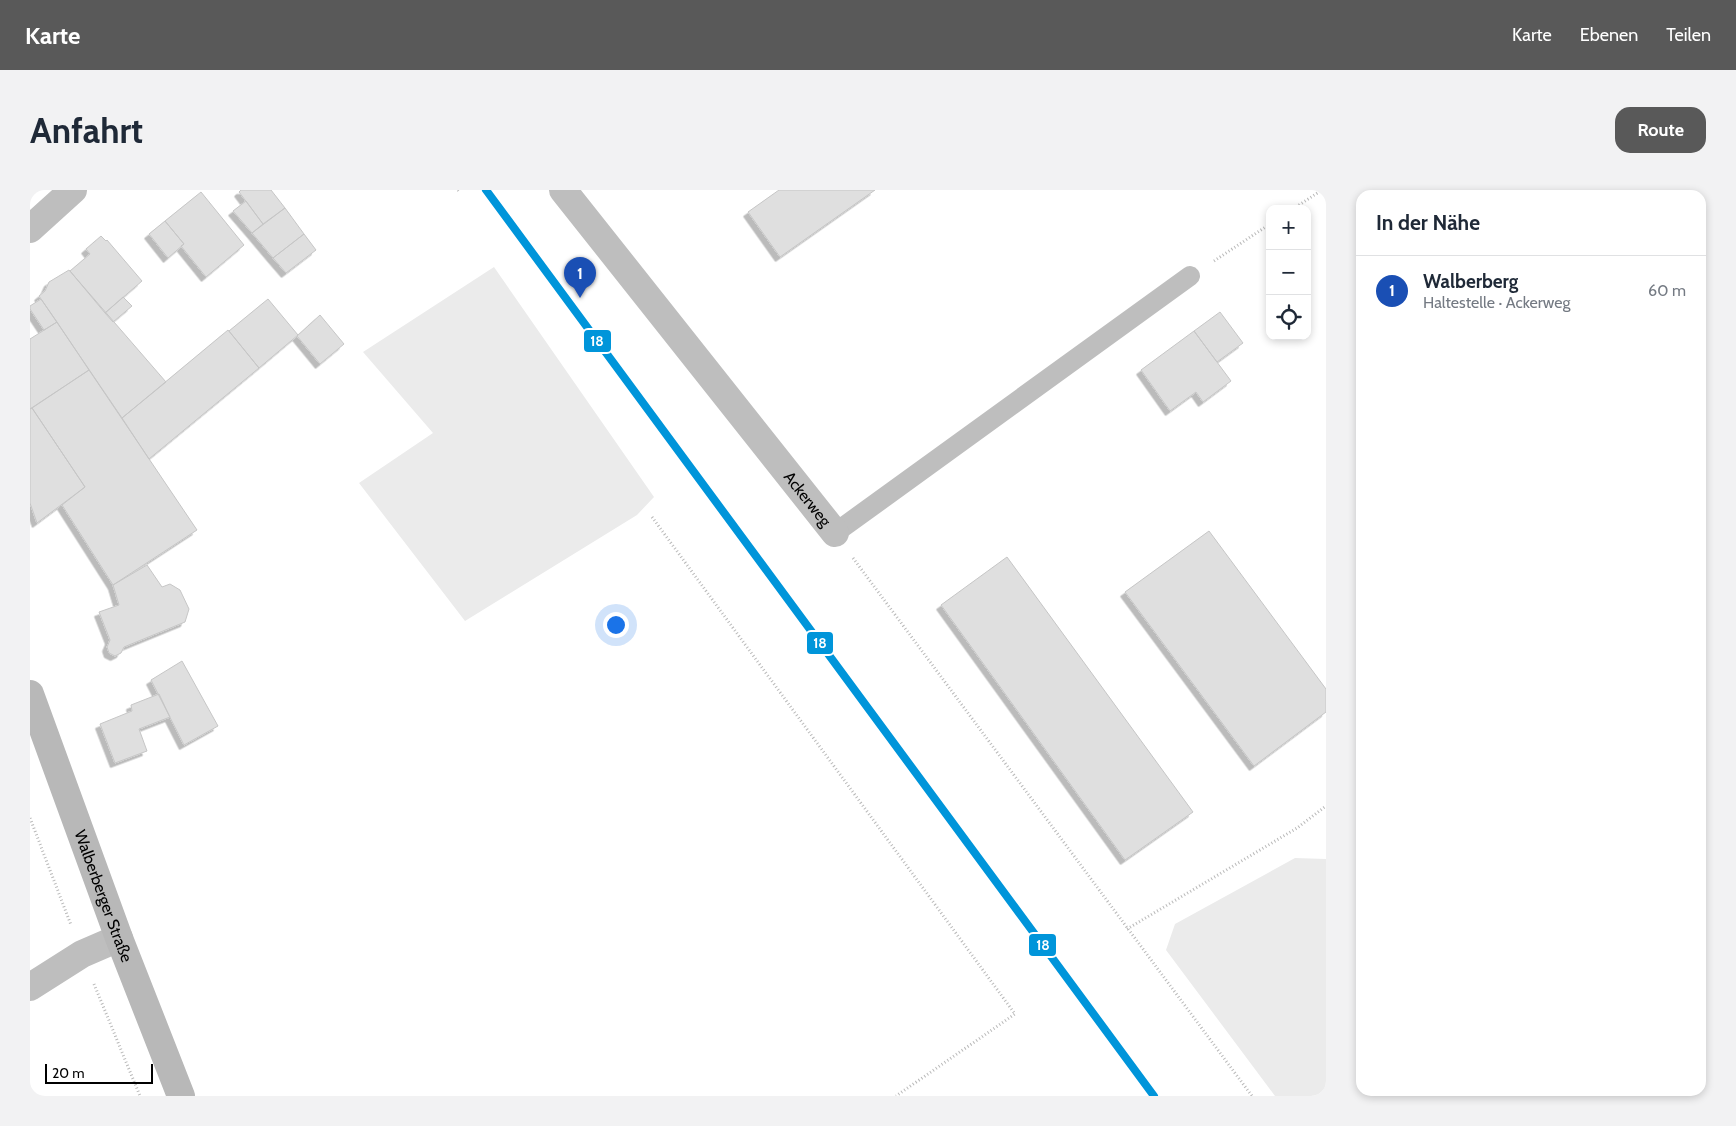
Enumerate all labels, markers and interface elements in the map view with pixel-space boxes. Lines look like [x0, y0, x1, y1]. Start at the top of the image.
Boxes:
text: Karte [25, 21, 80, 50]
text: Karte [1512, 24, 1552, 46]
text: Ebenen [1580, 24, 1638, 46]
text: Teilen [1666, 24, 1711, 46]
button: Route [1615, 107, 1706, 153]
text: Anfahrt [30, 109, 143, 152]
map controls [1266, 205, 1311, 340]
button: + [1266, 205, 1311, 250]
text: In der Nähe [1376, 210, 1480, 235]
button: − [1266, 250, 1311, 295]
pin: 1 [564, 257, 596, 298]
text: Walberberg [1423, 270, 1518, 293]
text: 1 [1389, 281, 1395, 300]
text: 60 m [1648, 281, 1686, 300]
text: Haltestelle · Ackerweg [1423, 293, 1571, 312]
button: locate [1266, 295, 1311, 340]
line badge: 18 [583, 329, 612, 353]
text: 18 [590, 332, 604, 350]
street label: Ackerweg [780, 467, 836, 531]
your location [603, 612, 629, 638]
line badge: 18 [806, 631, 834, 655]
text: 18 [813, 634, 827, 652]
street label: Walberberger Straße [71, 827, 137, 965]
line badge: 18 [1028, 933, 1057, 957]
text: 18 [1036, 936, 1050, 954]
scale bar [45, 1061, 152, 1084]
text: 20 m [52, 1064, 85, 1082]

